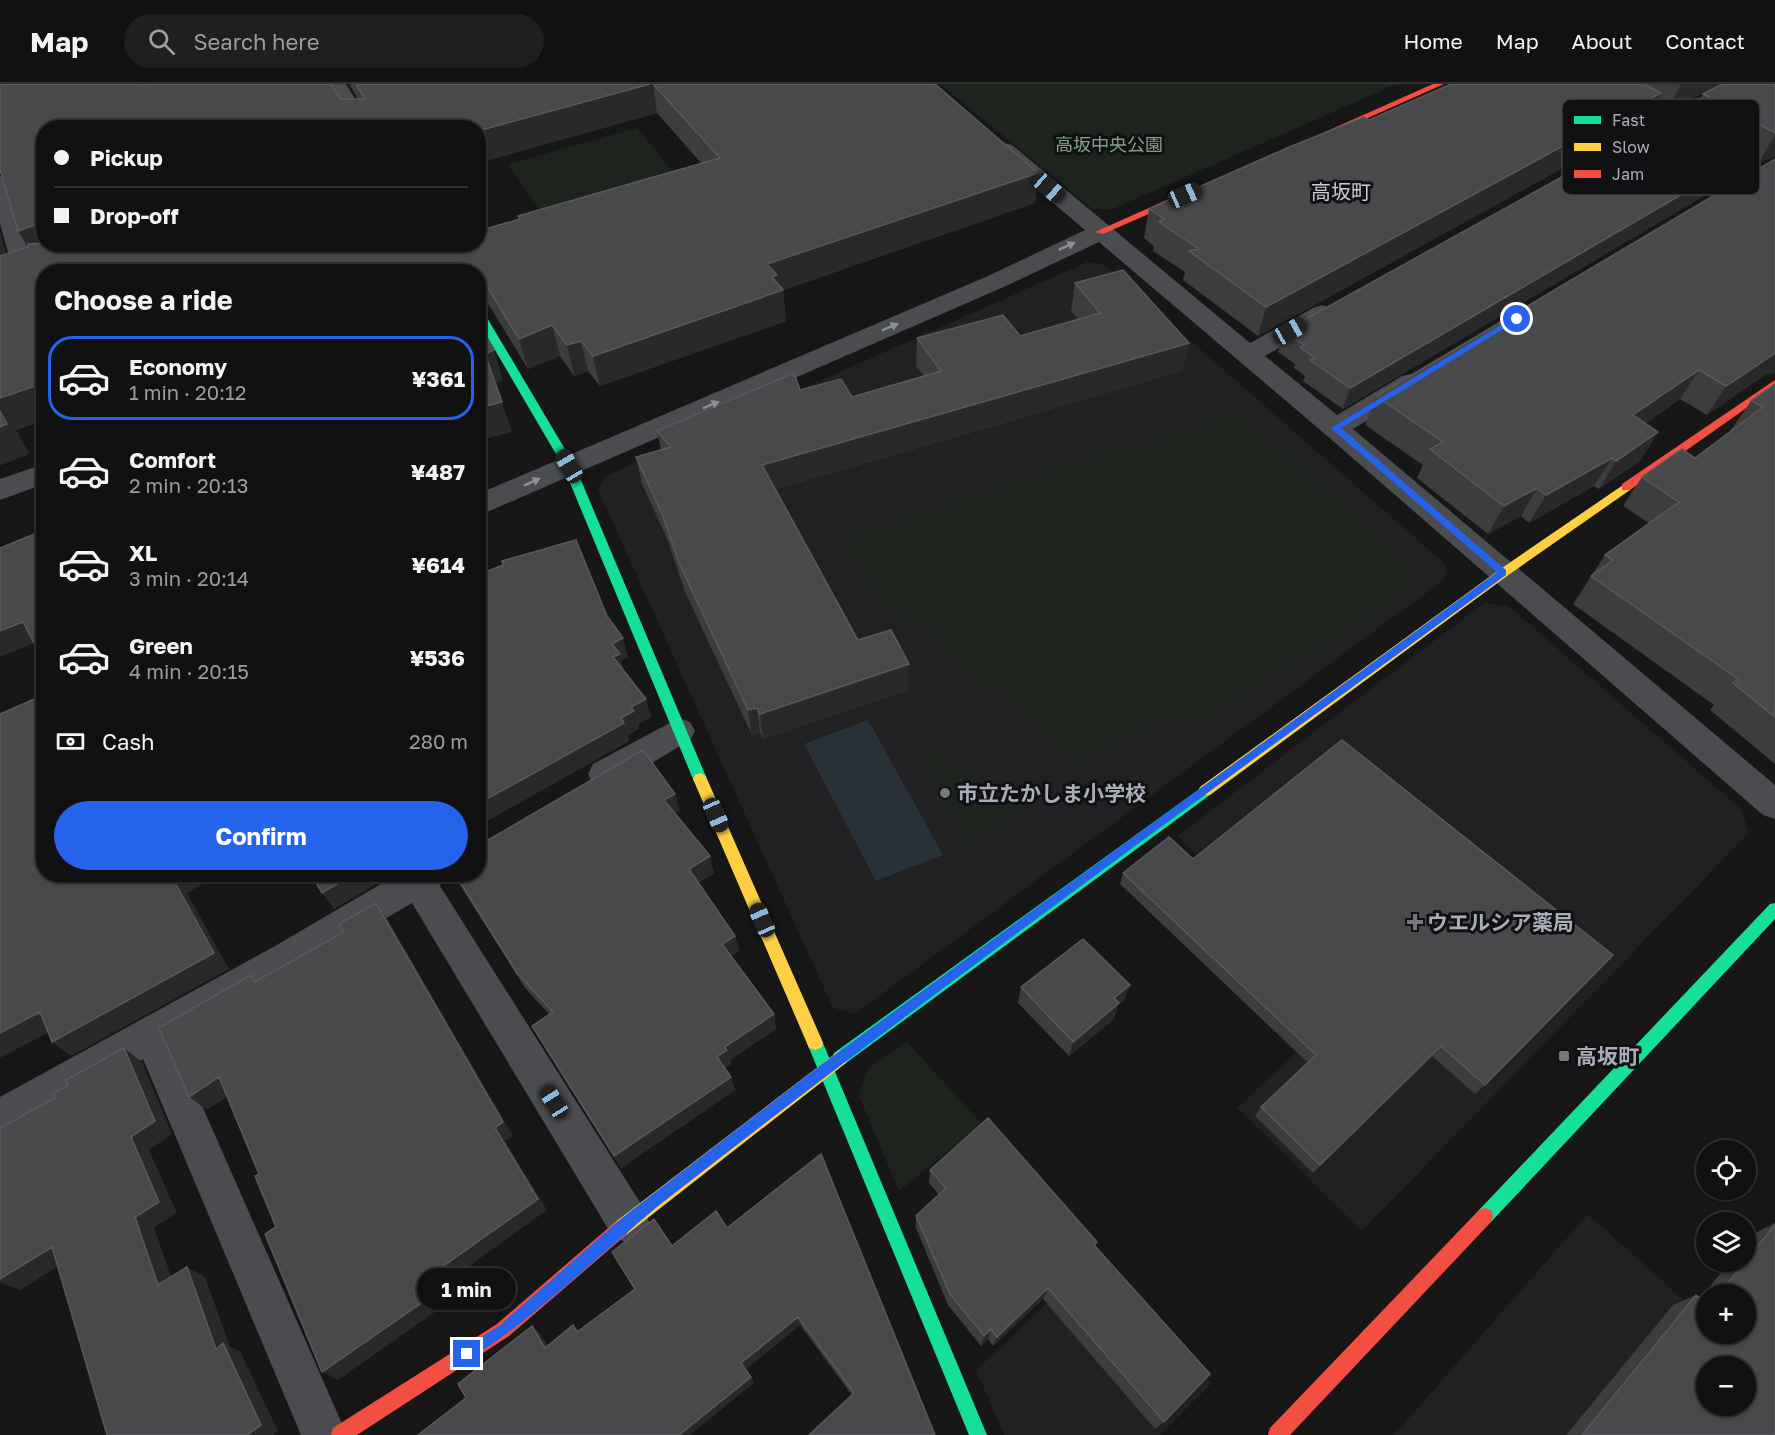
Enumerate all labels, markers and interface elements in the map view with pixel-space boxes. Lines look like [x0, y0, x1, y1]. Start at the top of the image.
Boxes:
search box [124, 14, 544, 68]
text: Map [30, 25, 88, 58]
icon: search [145, 25, 178, 58]
text: Search here [193, 28, 319, 55]
text: Home [1403, 28, 1463, 54]
text: Map [1496, 28, 1539, 54]
text: About [1572, 28, 1632, 54]
text: Contact [1665, 28, 1745, 54]
legend [1562, 99, 1760, 195]
text: Fast [1612, 110, 1645, 130]
park label: 高坂中央公園 [1055, 133, 1163, 155]
text: Slow [1612, 137, 1650, 157]
text: Pickup [90, 144, 163, 171]
text: Jam [1612, 164, 1644, 184]
car [1030, 169, 1068, 207]
car [1165, 179, 1205, 211]
district label: 高坂町 [1311, 179, 1371, 203]
text: Drop-off [90, 202, 179, 229]
one-way arrow [1059, 242, 1076, 251]
text: Choose a ride [54, 284, 233, 316]
route start [1503, 305, 1530, 332]
car [1270, 314, 1310, 348]
one-way arrow [881, 322, 899, 332]
icon: car [57, 351, 111, 405]
text: Economy [129, 353, 227, 380]
text: ¥361 [412, 365, 465, 392]
text: 1 min · 20:12 [129, 380, 246, 404]
one-way arrow [702, 399, 720, 409]
icon: car [57, 444, 111, 498]
text: Comfort [129, 446, 216, 473]
car [552, 446, 586, 486]
text: ¥487 [411, 458, 465, 485]
text: 2 min · 20:13 [129, 473, 248, 497]
one-way arrow [523, 477, 541, 486]
icon: car [57, 537, 111, 591]
text: XL [129, 539, 157, 566]
text: ¥614 [411, 551, 465, 578]
text: 3 min · 20:14 [129, 566, 249, 590]
icon: car [57, 630, 111, 684]
text: Green [129, 632, 193, 659]
text: ¥536 [410, 644, 465, 671]
text: 4 min · 20:15 [129, 659, 249, 683]
icon: cash [54, 725, 87, 758]
text: Cash [102, 728, 155, 755]
text: 280 m [409, 729, 468, 753]
place label: 市立たかしま小学校 [957, 780, 1146, 806]
marker: 市立たかしま小学校 [938, 786, 952, 800]
car [700, 795, 732, 835]
button: Confirm [54, 801, 468, 870]
car [746, 900, 778, 940]
place label: ウエルシア薬局 [1427, 909, 1574, 935]
marker: ウエルシア薬局 [1408, 915, 1422, 929]
place label: 高坂町 [1576, 1043, 1639, 1069]
marker: 高坂町 [1557, 1049, 1571, 1063]
car [537, 1082, 571, 1122]
map controls [1696, 1140, 1756, 1416]
button: locate [1696, 1140, 1756, 1200]
button: layers [1696, 1212, 1756, 1272]
callout: 1 min [418, 1267, 516, 1309]
text: 1 min [441, 1277, 492, 1301]
button: + [1696, 1284, 1756, 1344]
route end [453, 1340, 480, 1367]
button: − [1696, 1356, 1756, 1416]

